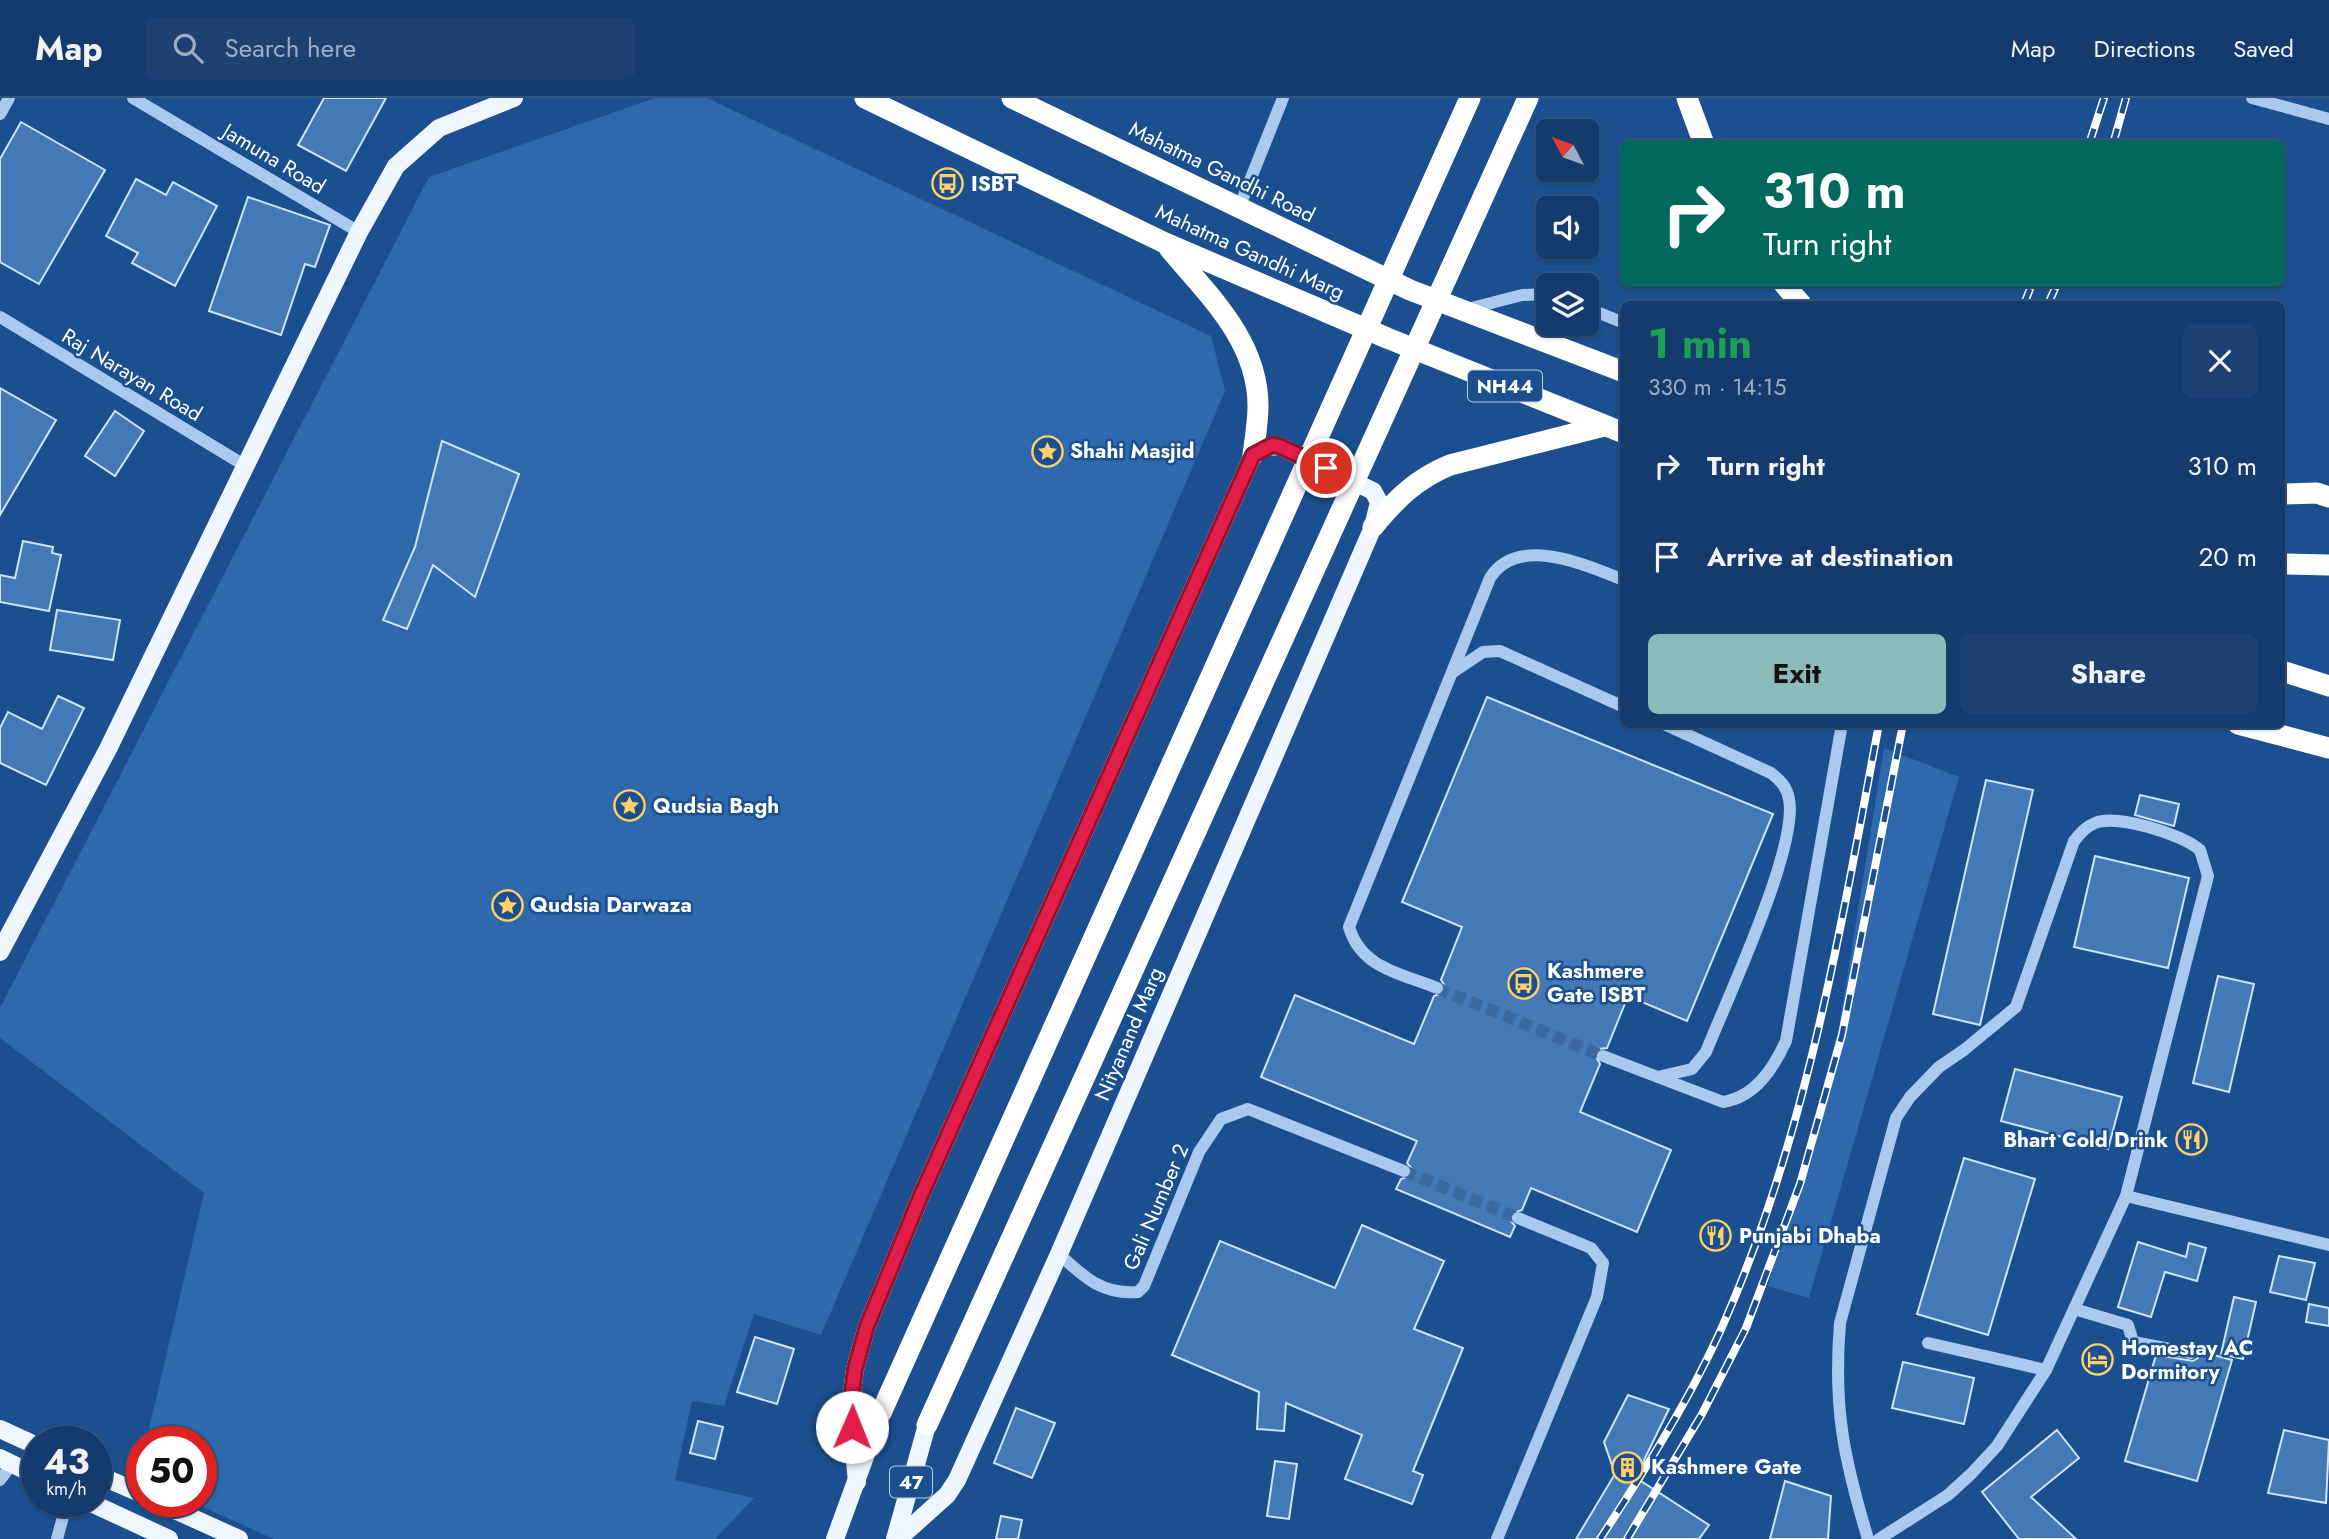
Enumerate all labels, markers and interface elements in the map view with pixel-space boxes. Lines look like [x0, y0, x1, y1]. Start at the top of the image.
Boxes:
search box [145, 17, 635, 80]
text: Map [35, 25, 103, 72]
icon: search [169, 29, 207, 67]
text: Search here [225, 29, 356, 67]
text: Map [2011, 31, 2056, 66]
text: Directions [2094, 31, 2195, 66]
text: Saved [2233, 31, 2294, 66]
street label: Mahatma Gandhi Road [1124, 114, 1320, 230]
street label: Jamuna Road [214, 115, 331, 202]
north arrow [1536, 119, 1600, 182]
map controls [1536, 119, 1599, 336]
text: 310 m [1763, 156, 1906, 226]
bus stop icon: ISBT [931, 167, 965, 201]
icon: right [1648, 168, 1739, 259]
place label: ISBT [971, 169, 1016, 199]
button: sound [1536, 196, 1599, 259]
street label: Mahatma Gandhi Marg [1151, 197, 1349, 307]
text: Turn right [1763, 221, 1892, 267]
button: layers [1536, 273, 1599, 336]
text: 1 min [1648, 313, 1752, 374]
street label: Raj Narayan Road [56, 321, 208, 429]
button: close [2183, 324, 2257, 398]
road number: NH44 [1468, 370, 1542, 402]
text: 330 m · 14:15 [1648, 370, 1786, 404]
place icon: Shahi Masjid [1030, 434, 1064, 468]
place label: Shahi Masjid [1070, 436, 1195, 466]
pin [1296, 438, 1356, 498]
icon: right [1648, 447, 1686, 485]
text: Turn right [1707, 447, 1825, 485]
text: 310 m [2187, 447, 2257, 485]
icon: arrive [1307, 449, 1345, 487]
icon: arrive [1648, 538, 1686, 576]
text: Arrive at destination [1707, 538, 1954, 576]
text: 20 m [2199, 538, 2257, 576]
button: Exit [1648, 634, 1946, 714]
button: Share [1960, 634, 2257, 714]
place icon: Qudsia Bagh [613, 789, 647, 823]
place label: Qudsia Bagh [653, 791, 779, 821]
place icon: Qudsia Darwaza [490, 888, 524, 922]
place label: Qudsia Darwaza [530, 890, 692, 920]
place label: Kashmere Gate ISBT [1547, 956, 1646, 1010]
street label: Nityanand Marg [1087, 963, 1171, 1105]
bus stop icon: Kashmere Gate ISBT [1507, 966, 1541, 1000]
restaurant icon: Bhart Cold Drink [2174, 1123, 2208, 1157]
place label: Bhart Cold Drink [2003, 1125, 2168, 1155]
street label: Gali Number 2 [1116, 1139, 1196, 1275]
restaurant icon: Punjabi Dhaba [1699, 1219, 1733, 1253]
place label: Punjabi Dhaba [1739, 1221, 1881, 1251]
place label: Homestay AC Dormitory [2121, 1333, 2253, 1387]
hotel icon: Homestay AC Dormitory [2081, 1343, 2115, 1377]
position arrow [815, 1390, 889, 1464]
speed limit sign: 50 [126, 1426, 217, 1517]
text: 43 [43, 1437, 90, 1487]
building icon: Kashmere Gate [1611, 1450, 1645, 1484]
place label: Kashmere Gate [1651, 1452, 1802, 1482]
road number: 47 [890, 1466, 932, 1498]
text: km/h [46, 1476, 87, 1502]

